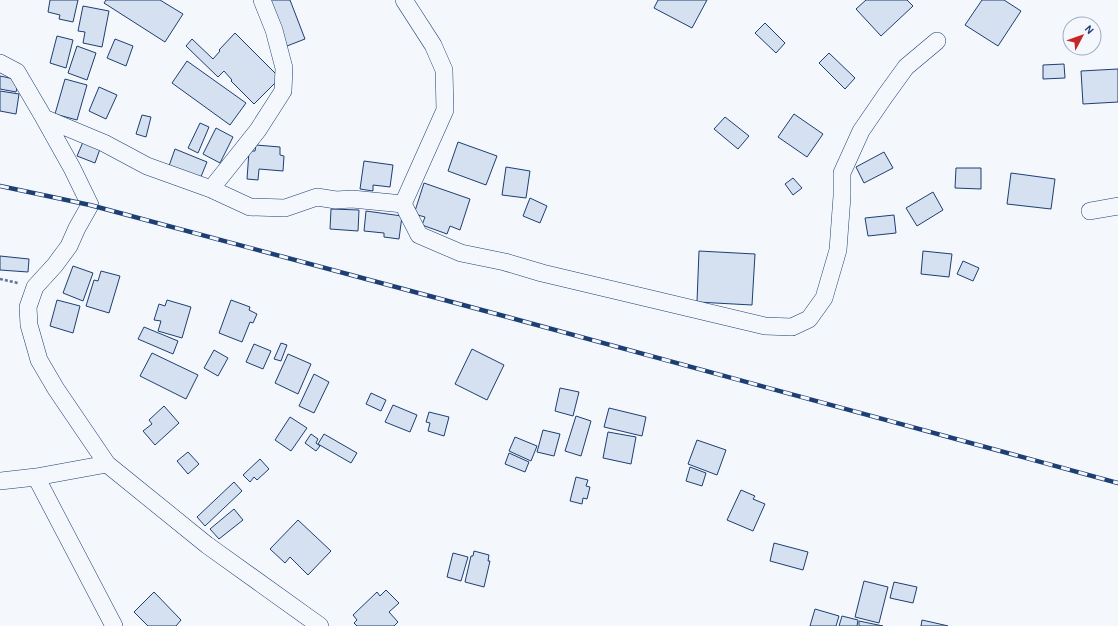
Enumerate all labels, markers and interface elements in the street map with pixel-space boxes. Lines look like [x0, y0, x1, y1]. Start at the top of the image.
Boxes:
north arrow [1062, 16, 1102, 56]
text: N [1082, 23, 1097, 37]

